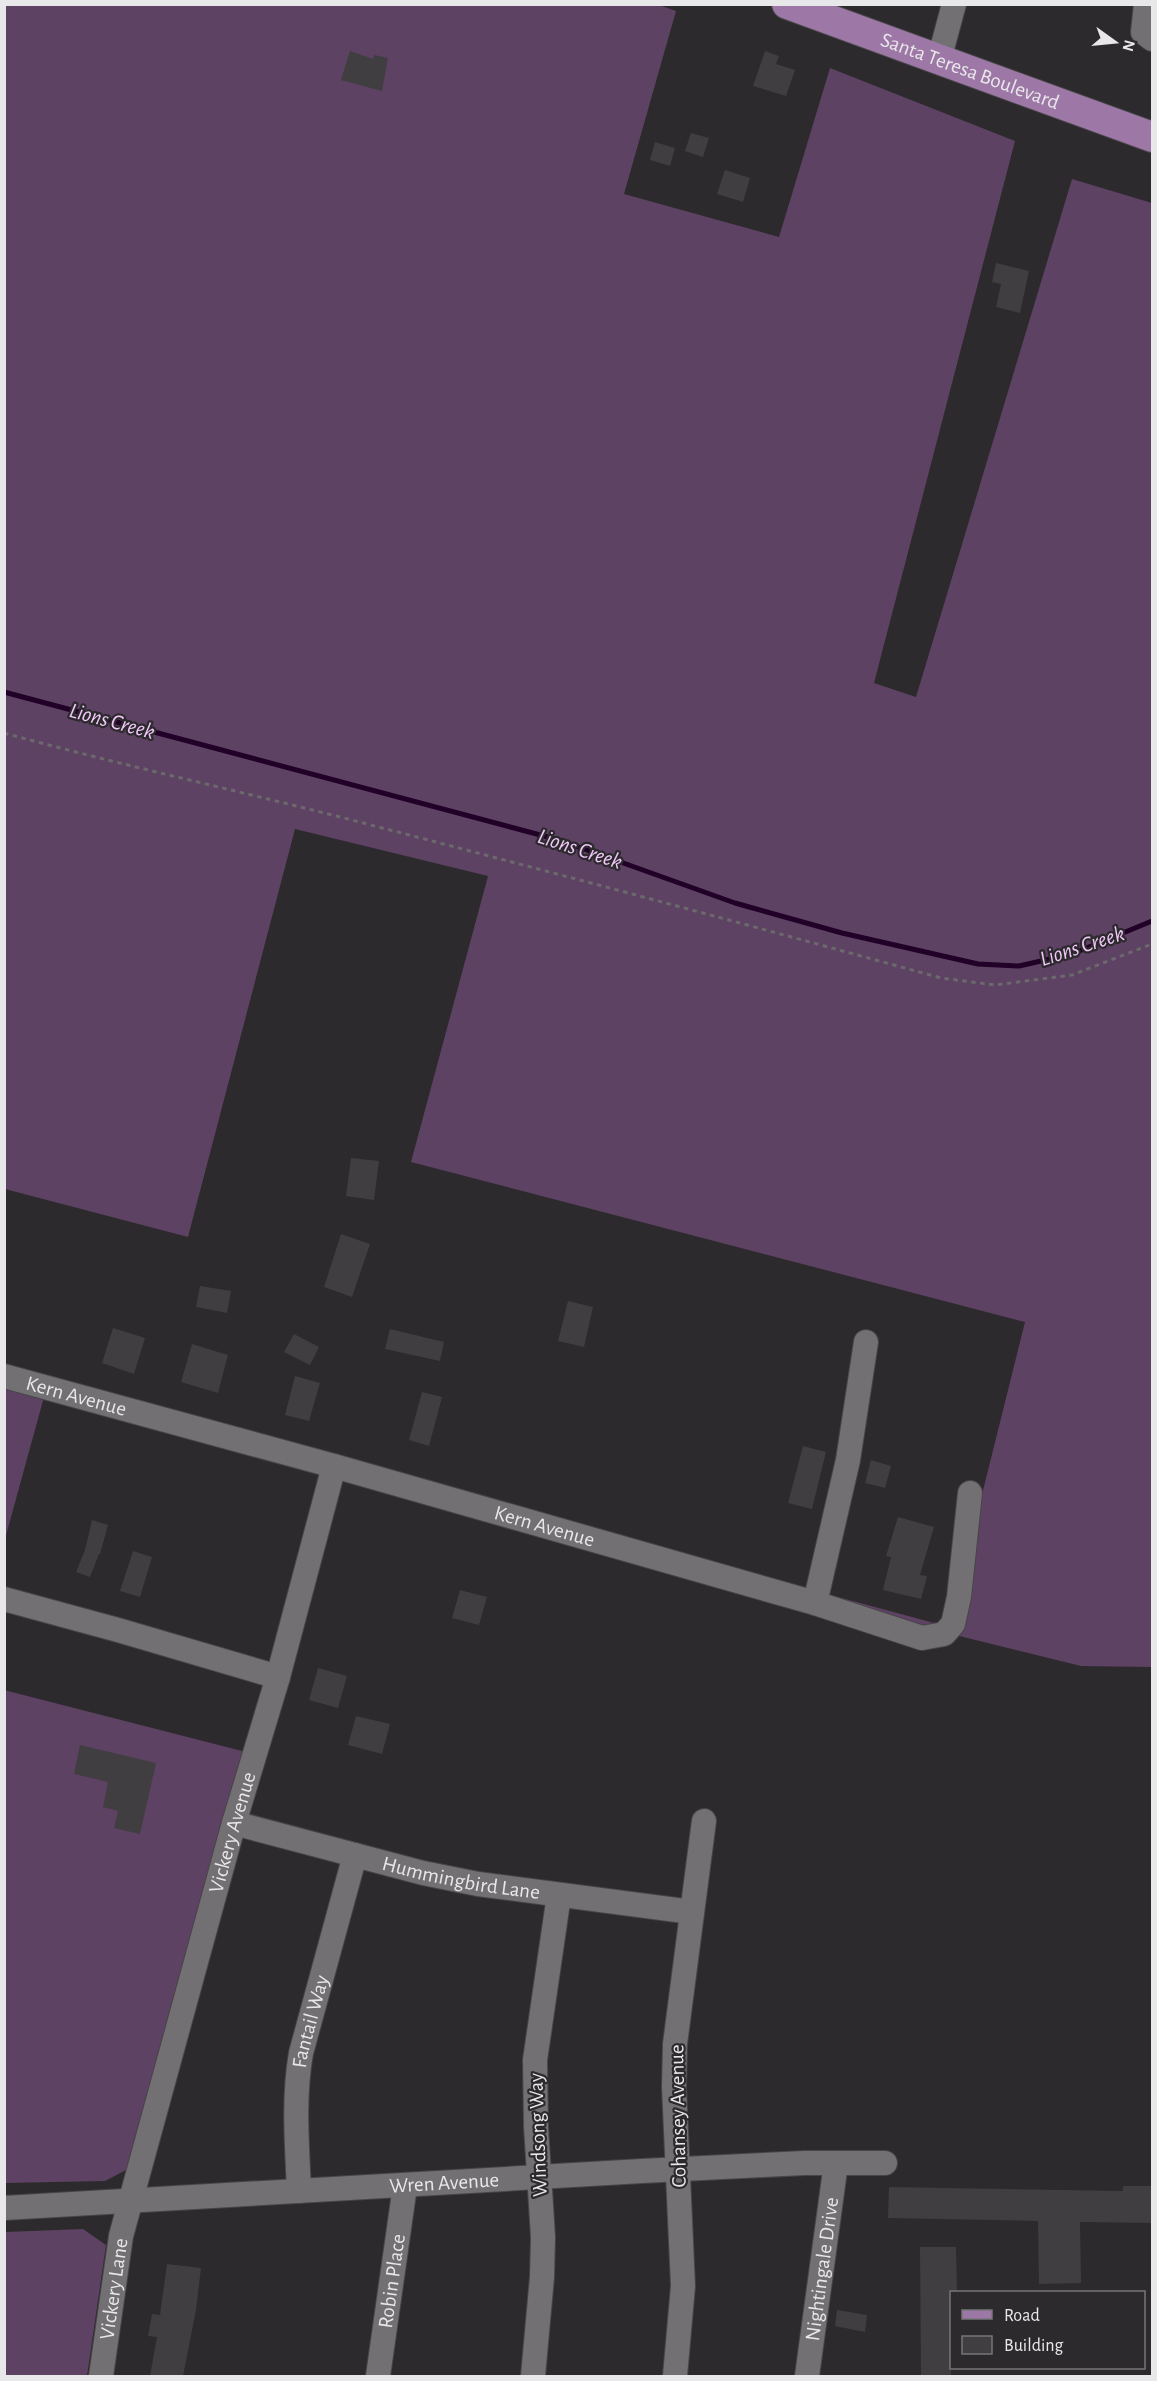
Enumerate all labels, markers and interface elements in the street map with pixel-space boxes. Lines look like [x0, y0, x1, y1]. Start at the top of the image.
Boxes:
north arrow [1085, 12, 1145, 72]
street label: Santa Teresa Boulevard [878, 29, 1062, 113]
text: N [1119, 38, 1138, 53]
water label: Lions Creek [67, 699, 157, 743]
water label: Lions Creek [535, 825, 625, 873]
water label: Lions Creek [1037, 922, 1127, 970]
street label: Kern Avenue [24, 1372, 129, 1419]
street label: Kern Avenue [492, 1502, 597, 1550]
street label: Vickery Avenue [205, 1769, 259, 1895]
street label: Hummingbird Lane [380, 1852, 541, 1903]
street label: Fantail Way [288, 1973, 332, 2069]
street label: Cohansey Avenue [666, 2044, 690, 2188]
street label: Windsong Way [525, 2073, 551, 2197]
street label: Wren Avenue [389, 2169, 500, 2196]
street label: Nightingale Drive [801, 2196, 842, 2342]
street label: Robin Place [374, 2232, 409, 2329]
street label: Vickery Lane [96, 2237, 131, 2341]
legend [950, 2291, 1145, 2369]
text: Road [1004, 2307, 1040, 2325]
text: Building [1004, 2337, 1064, 2355]

